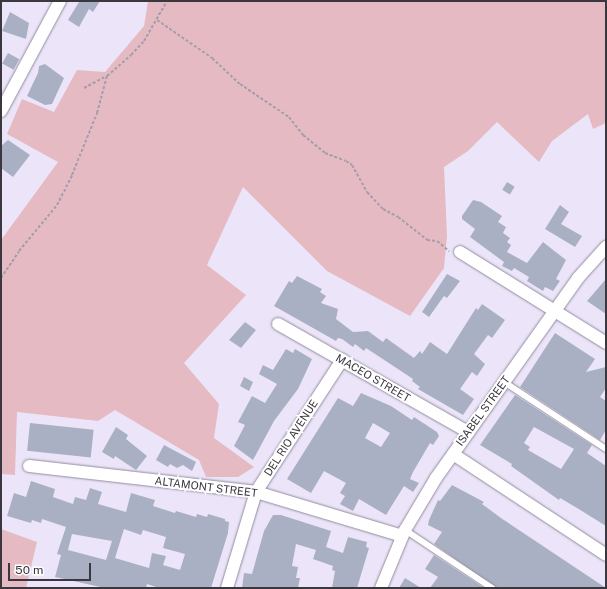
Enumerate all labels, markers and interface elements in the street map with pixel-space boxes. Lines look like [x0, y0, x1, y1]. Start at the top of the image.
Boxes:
street label: MACEO STREET [333, 351, 413, 405]
street label: ISABEL STREET [453, 374, 513, 448]
street label: DEL RIO AVENUE [261, 397, 321, 479]
street label: ALTAMONT STREET [154, 474, 258, 500]
scale bar [10, 555, 93, 581]
text: 50 m [15, 563, 43, 577]

